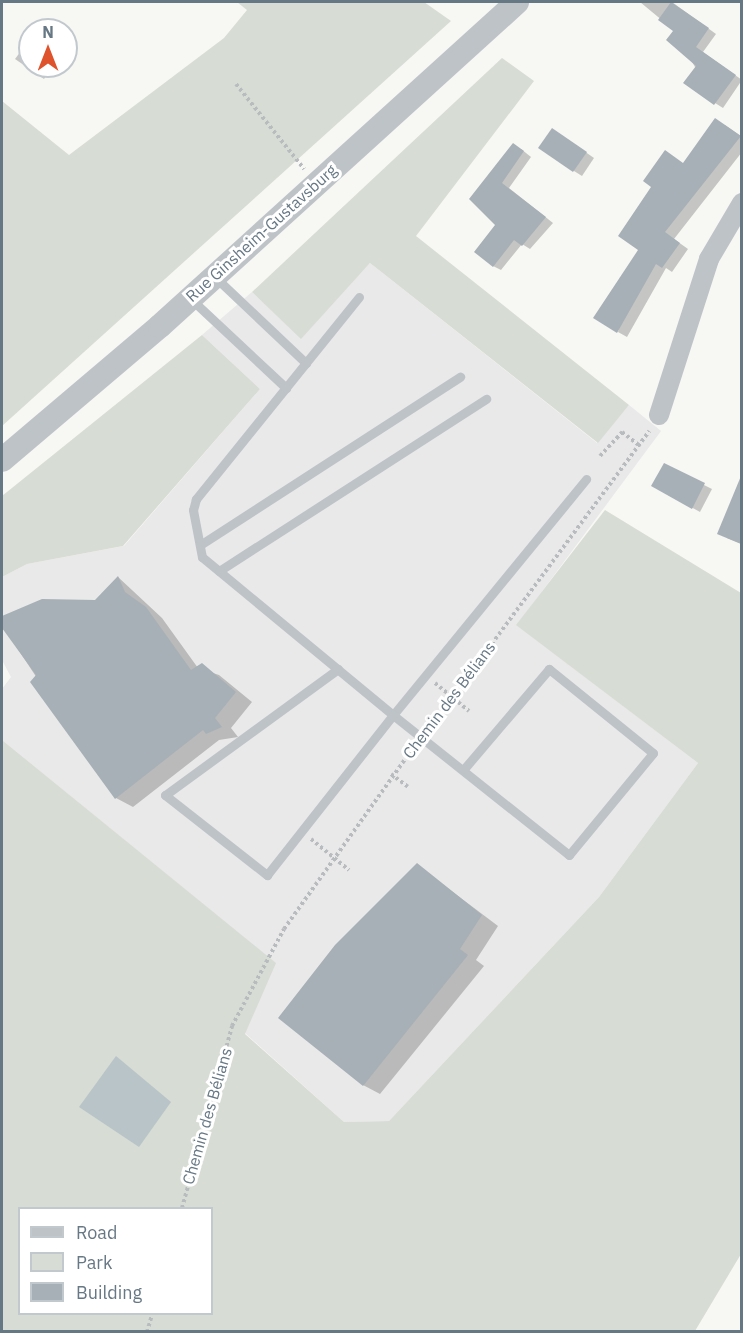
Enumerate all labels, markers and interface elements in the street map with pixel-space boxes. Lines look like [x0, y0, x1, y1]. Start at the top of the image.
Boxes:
north arrow [18, 18, 78, 78]
text: N [42, 22, 54, 42]
street label: Rue Ginsheim-Gustavsburg [182, 160, 340, 306]
street label: Chemin des Bélians [399, 638, 499, 762]
street label: Chemin des Bélians [178, 1045, 236, 1187]
legend [18, 1207, 213, 1315]
text: Road [76, 1221, 117, 1244]
text: Park [76, 1251, 112, 1274]
text: Building [76, 1281, 142, 1304]

